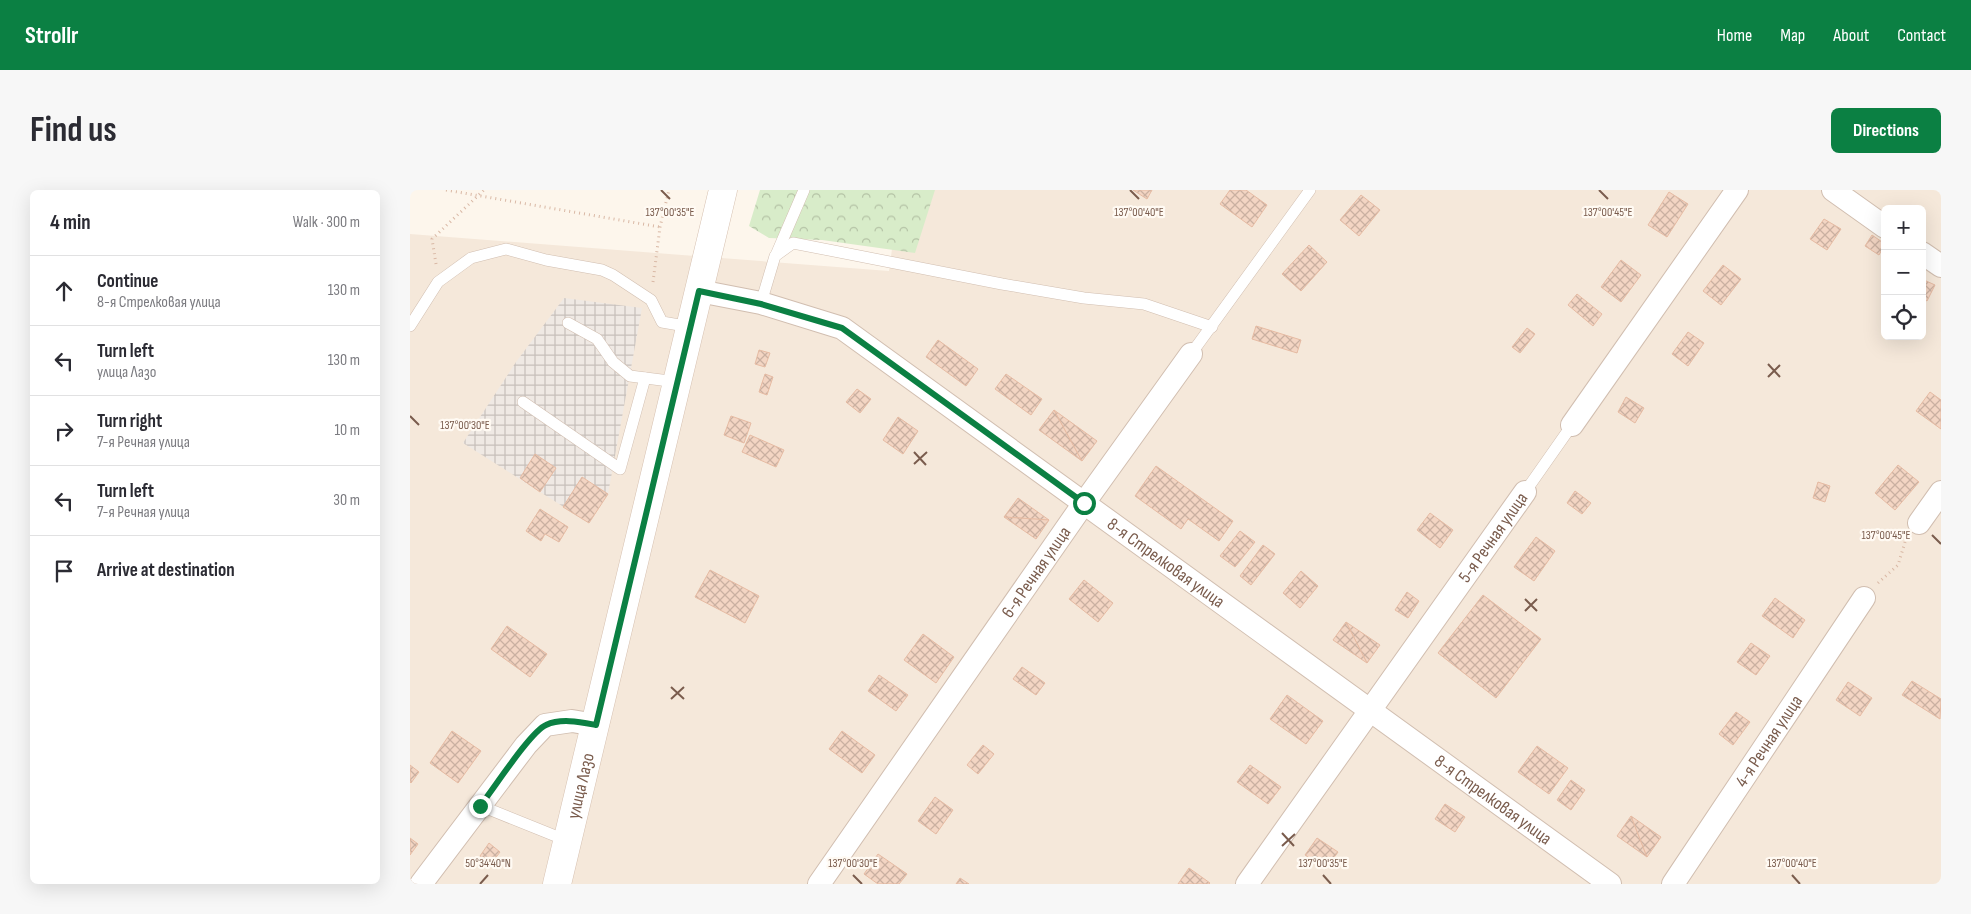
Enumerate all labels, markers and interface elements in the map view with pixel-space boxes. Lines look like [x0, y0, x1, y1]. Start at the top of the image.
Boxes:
text: Strollr [25, 21, 79, 50]
text: Home [1717, 25, 1752, 46]
text: Map [1780, 25, 1805, 46]
text: About [1833, 25, 1869, 46]
text: Contact [1897, 25, 1946, 46]
button: Directions [1831, 108, 1941, 153]
text: Find us [30, 109, 117, 152]
text: 137°00'35"E [646, 205, 695, 220]
text: 137°00'40"E [1114, 205, 1164, 220]
text: 137°00'45"E [1584, 205, 1633, 220]
map controls [1881, 205, 1926, 340]
button: + [1881, 205, 1926, 250]
text: 4 min [50, 210, 91, 235]
text: Walk · 300 m [293, 213, 360, 232]
button: − [1881, 250, 1926, 295]
text: Continue [97, 270, 158, 293]
icon: ahead [50, 277, 78, 305]
text: 130 m [328, 281, 360, 300]
text: 8-я Стрелковая улица [97, 293, 221, 312]
button: locate [1881, 295, 1926, 340]
text: Turn left [97, 340, 154, 363]
icon: left [50, 347, 78, 375]
text: 130 m [328, 351, 360, 370]
text: улица Лазо [97, 363, 156, 382]
text: Turn right [97, 410, 162, 433]
icon: right [50, 417, 78, 445]
text: 137°00'30"E [440, 418, 490, 433]
text: 10 m [334, 421, 360, 440]
text: 7-я Речная улица [97, 433, 190, 452]
text: Turn left [97, 480, 154, 503]
icon: left [50, 487, 78, 515]
street label: 5-я Речная улица [1454, 488, 1532, 586]
text: 30 m [333, 491, 360, 510]
route start [1073, 492, 1096, 515]
text: 7-я Речная улица [97, 503, 190, 522]
street label: 8-я Стрелковая улица [1103, 513, 1229, 612]
street label: 6-я Речная улица [997, 522, 1075, 622]
text: 137°00'45"E [1862, 528, 1911, 543]
icon: arrive [50, 557, 78, 585]
text: Arrive at destination [97, 559, 235, 582]
street label: 4-я Речная улица [1730, 691, 1807, 791]
street label: 8-я Стрелковая улица [1431, 750, 1556, 849]
street label: улица Лазо [563, 751, 598, 821]
route end [469, 795, 492, 818]
text: 50°34'40"N [465, 856, 511, 871]
text: 137°00'30"E [828, 856, 878, 871]
text: 137°00'35"E [1299, 856, 1348, 871]
text: 137°00'40"E [1767, 856, 1817, 871]

